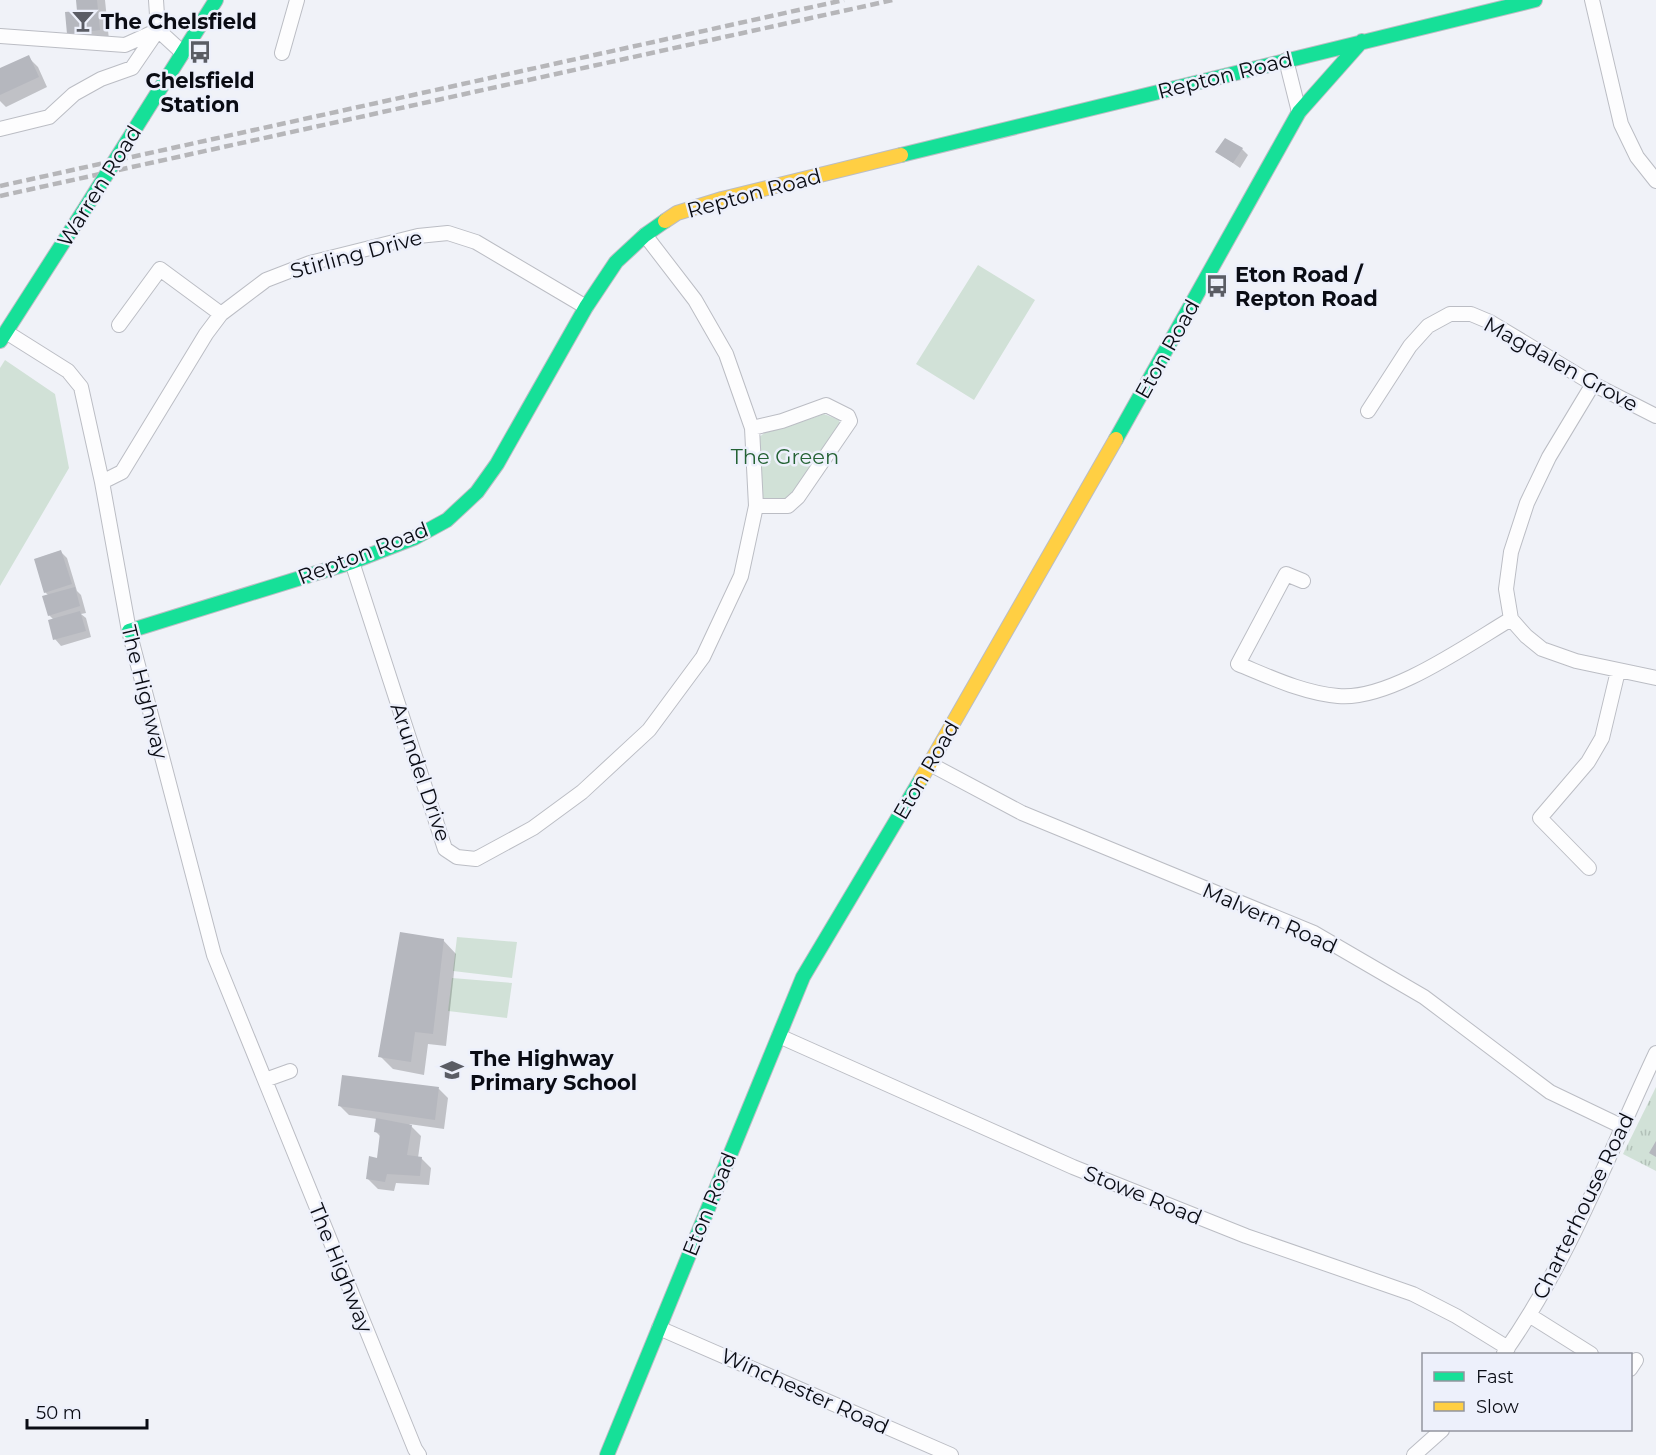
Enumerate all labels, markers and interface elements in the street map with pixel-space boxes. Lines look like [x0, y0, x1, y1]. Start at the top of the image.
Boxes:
bar icon: The Chelsfield [70, 8, 96, 34]
place label: The Chelsfield [101, 9, 257, 34]
bus stop icon: Chelsfield Station [187, 39, 213, 65]
street label: Repton Road [1155, 46, 1295, 104]
place label: Chelsfield Station [145, 68, 255, 117]
street label: Warren Road [52, 121, 146, 251]
street label: Repton Road [684, 163, 824, 223]
street label: Stirling Drive [287, 224, 425, 284]
place label: Eton Road / Repton Road [1235, 262, 1378, 311]
bus stop icon: Eton Road / Repton Road [1204, 273, 1230, 299]
street label: Eton Road [1129, 295, 1205, 403]
street label: Magdalen Grove [1480, 311, 1642, 417]
park label: The Green [731, 444, 839, 469]
street label: Repton Road [294, 517, 432, 589]
street label: The Highway [116, 623, 174, 762]
street label: Arundel Drive [386, 699, 456, 845]
street label: Eton Road [888, 716, 964, 824]
street label: Malvern Road [1199, 877, 1341, 959]
place label: The Highway Primary School [470, 1046, 637, 1095]
school or university icon: The Highway Primary School [439, 1057, 465, 1083]
street label: Charterhouse Road [1527, 1109, 1639, 1303]
street label: Eton Road [677, 1148, 741, 1260]
street label: Stowe Road [1080, 1160, 1206, 1230]
street label: The Highway [304, 1200, 378, 1337]
street label: Winchester Road [717, 1343, 893, 1439]
legend [1422, 1353, 1632, 1431]
text: Fast [1476, 1366, 1514, 1388]
scale bar [27, 1392, 147, 1430]
text: Slow [1476, 1396, 1519, 1418]
text: 50 m [36, 1402, 82, 1424]

